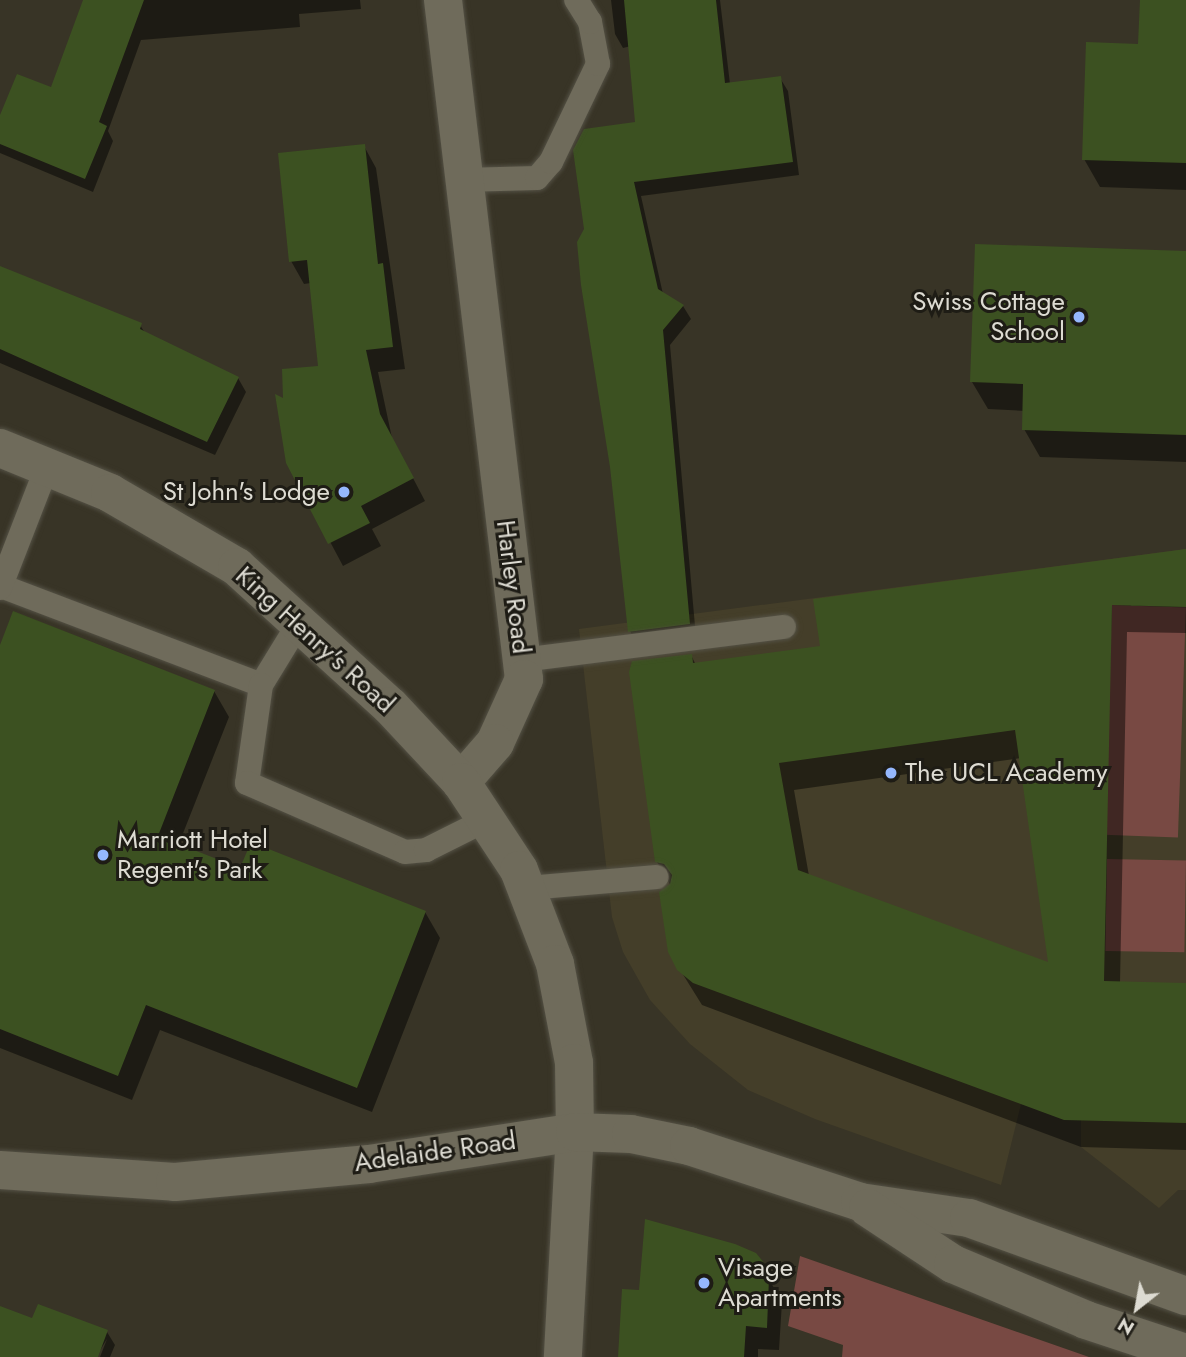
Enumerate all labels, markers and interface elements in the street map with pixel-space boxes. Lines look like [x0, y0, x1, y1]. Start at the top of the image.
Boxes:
place label: Swiss Cottage School [912, 286, 1065, 348]
marker: Swiss Cottage School [1071, 309, 1087, 325]
place label: St John's Lodge [163, 476, 330, 508]
marker: St John's Lodge [336, 484, 352, 500]
street label: Harley Road [489, 518, 537, 656]
street label: King Henry's Road [229, 560, 401, 720]
place label: The UCL Academy [905, 757, 1107, 789]
marker: The UCL Academy [883, 765, 899, 781]
place label: Marriott Hotel Regent's Park [117, 824, 268, 886]
marker: Marriott Hotel Regent's Park [95, 847, 111, 863]
street label: Adelaide Road [352, 1125, 518, 1179]
place label: Visage Apartments [718, 1252, 842, 1314]
north arrow [1102, 1273, 1172, 1343]
marker: Visage Apartments [696, 1275, 712, 1291]
text: N [1113, 1311, 1139, 1342]

